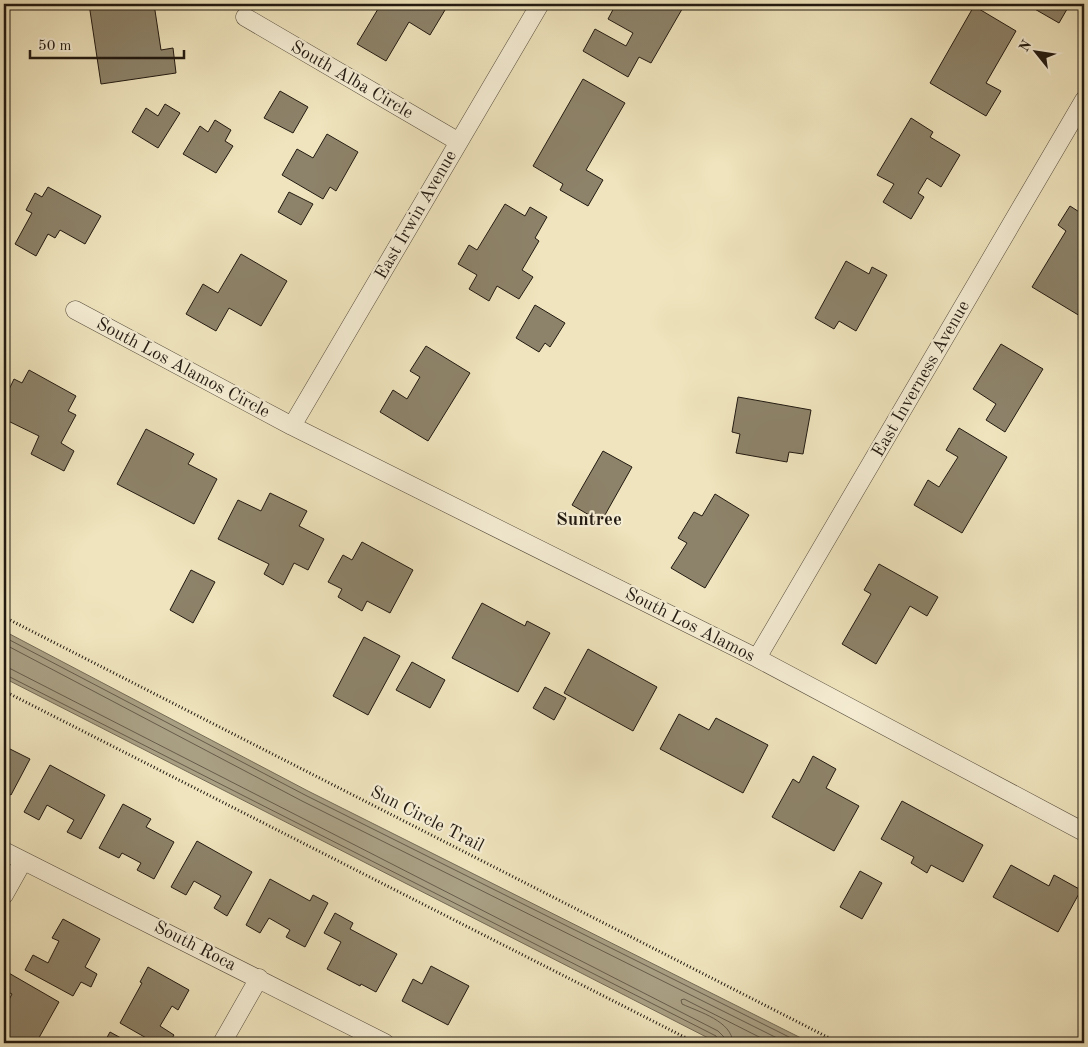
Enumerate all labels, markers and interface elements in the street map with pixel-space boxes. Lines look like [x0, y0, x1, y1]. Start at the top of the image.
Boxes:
scale bar [30, 28, 184, 60]
north arrow [1010, 28, 1060, 78]
street label: South Alba Circle [288, 38, 416, 122]
text: N [1017, 38, 1034, 54]
text: 50 m [38, 39, 72, 54]
street label: East Irwin Avenue [372, 147, 460, 283]
street label: East Inverness Avenue [869, 298, 973, 460]
street label: South Los Alamos Circle [93, 315, 273, 421]
district label: Suntree [556, 511, 622, 530]
street label: South Los Alamos [622, 584, 758, 666]
street label: Sun Circle Trail [367, 783, 487, 855]
street label: South Roca [151, 918, 239, 974]

